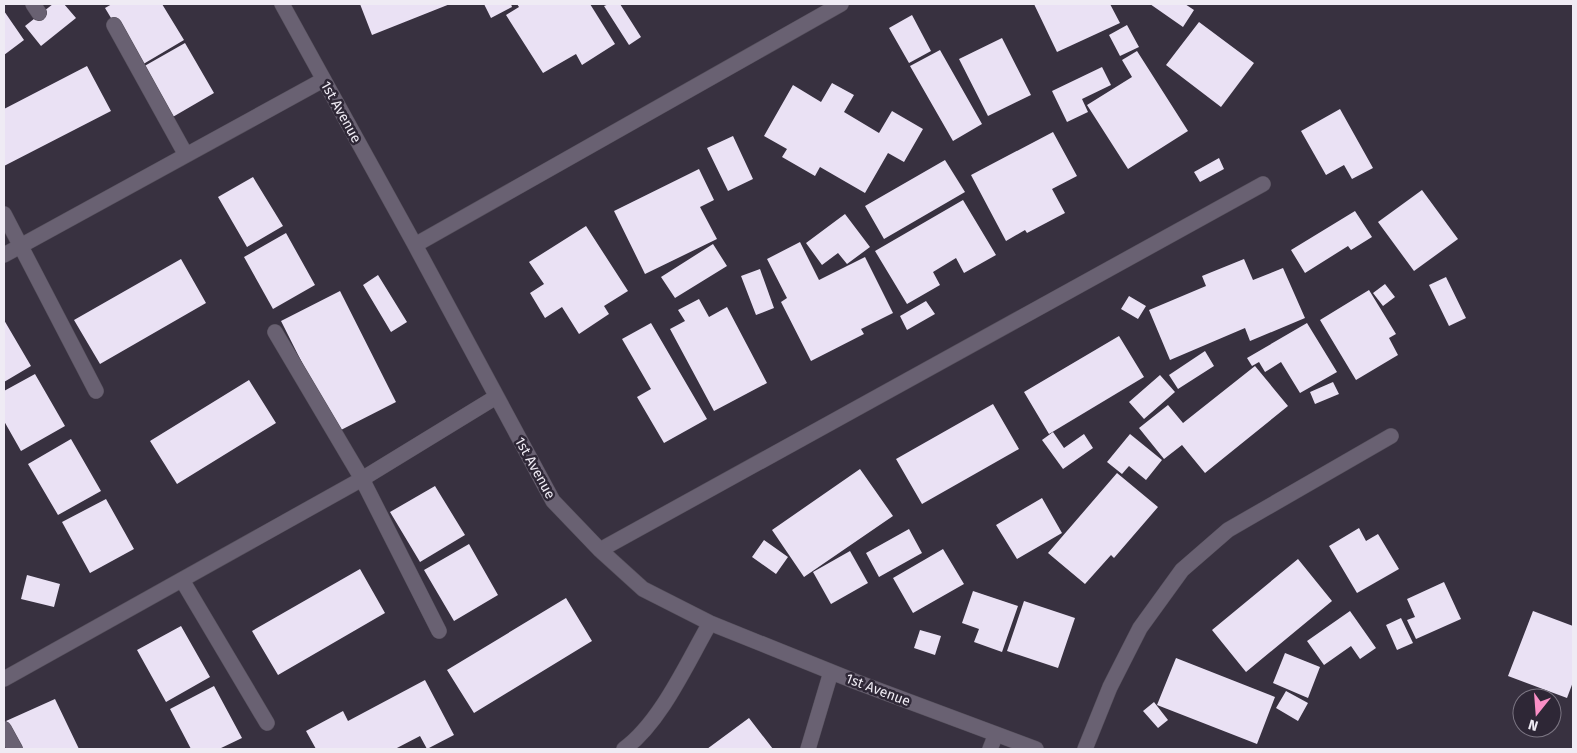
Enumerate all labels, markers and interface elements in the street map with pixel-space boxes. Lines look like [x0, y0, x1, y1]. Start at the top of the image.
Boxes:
street label: 1st Avenue [317, 78, 365, 146]
street label: 1st Avenue [511, 434, 559, 502]
street label: 1st Avenue [843, 670, 913, 710]
north arrow [1512, 688, 1562, 738]
text: N [1526, 715, 1540, 734]

